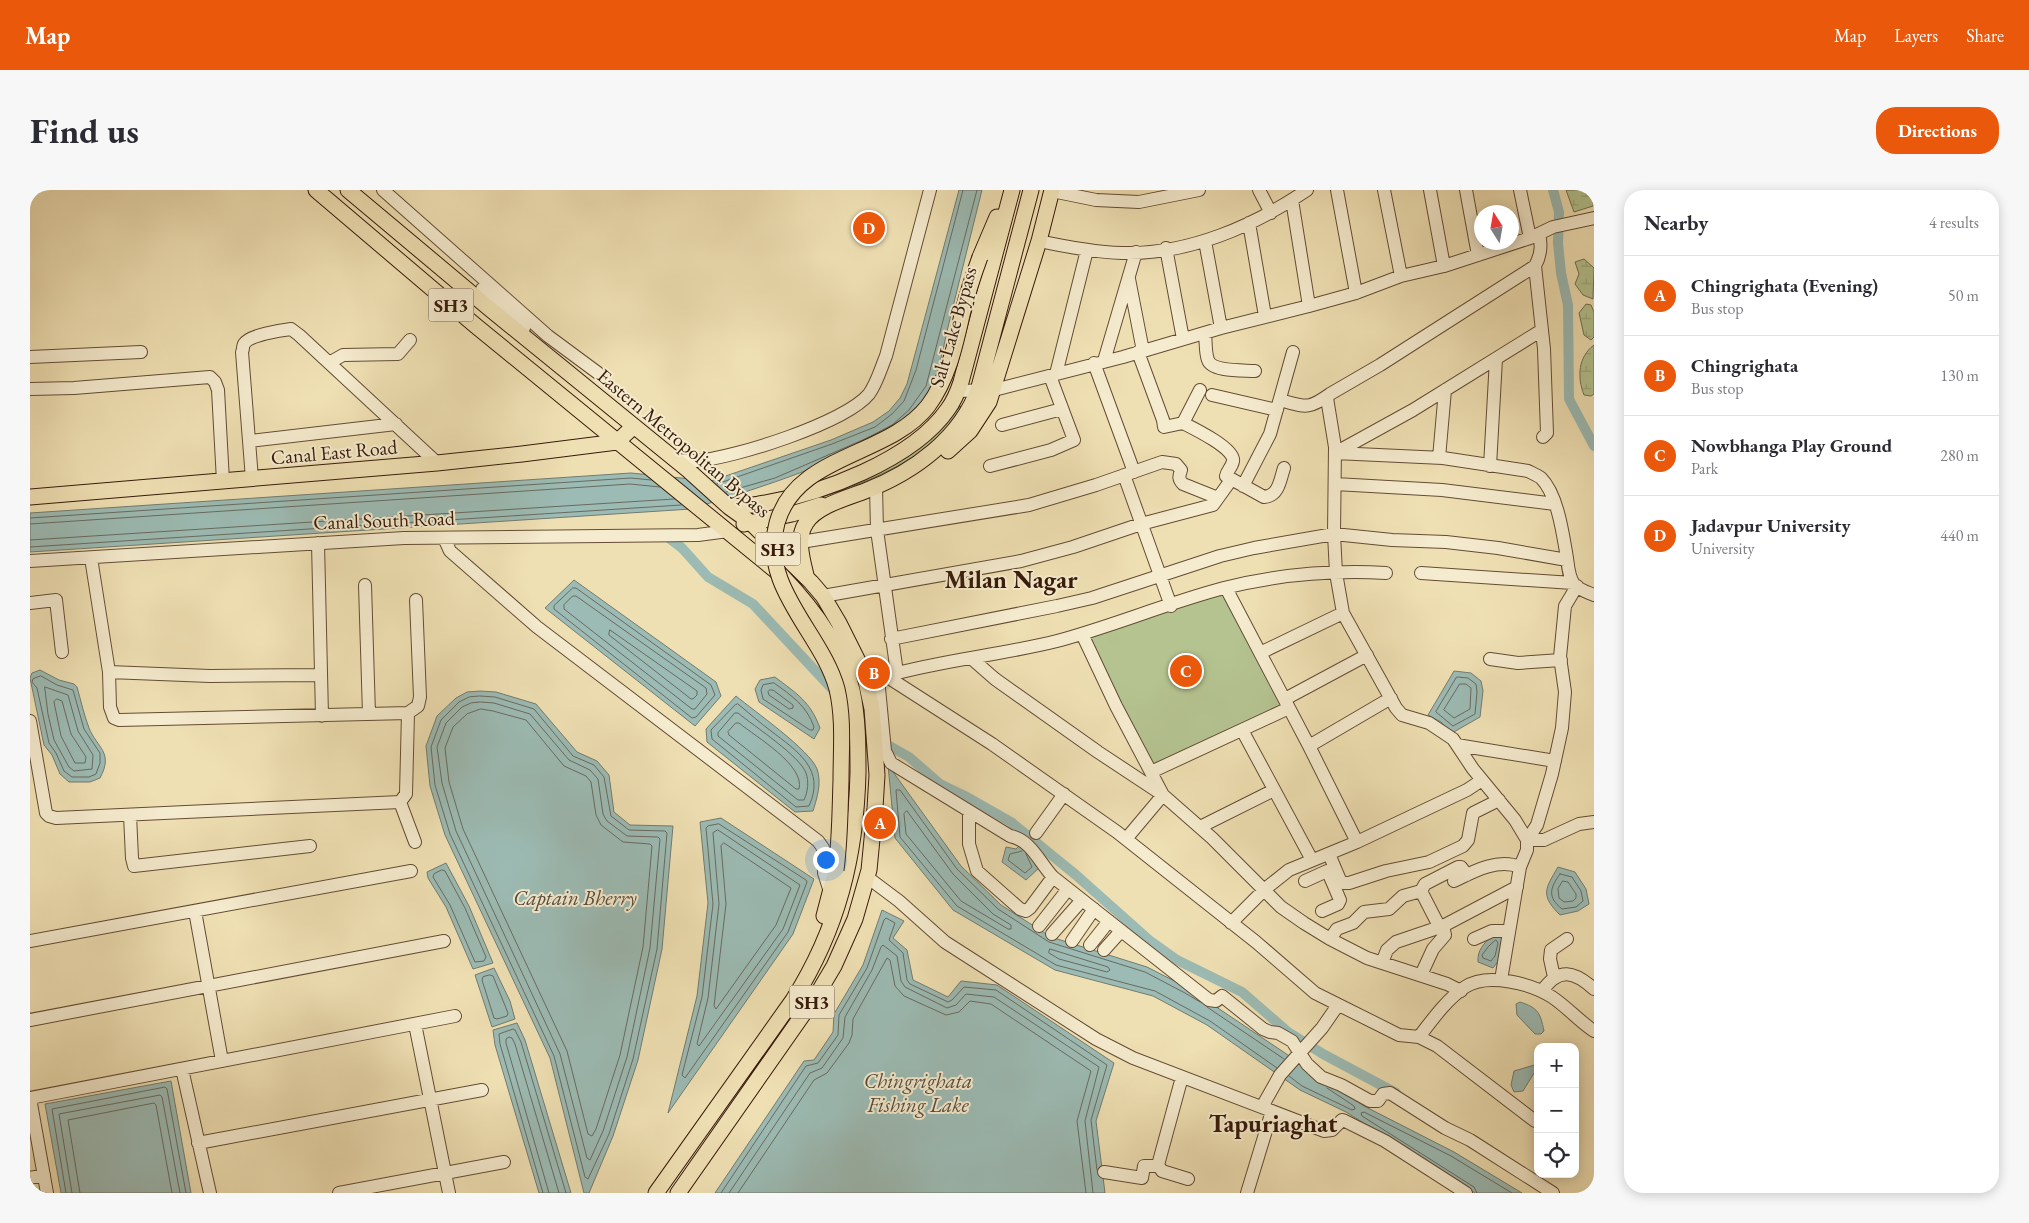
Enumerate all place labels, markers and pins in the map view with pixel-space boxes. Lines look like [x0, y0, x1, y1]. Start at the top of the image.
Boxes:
pin: D [853, 209, 885, 247]
pin: C [1170, 652, 1202, 690]
pin: B [858, 654, 890, 692]
pin: A [864, 804, 896, 842]

